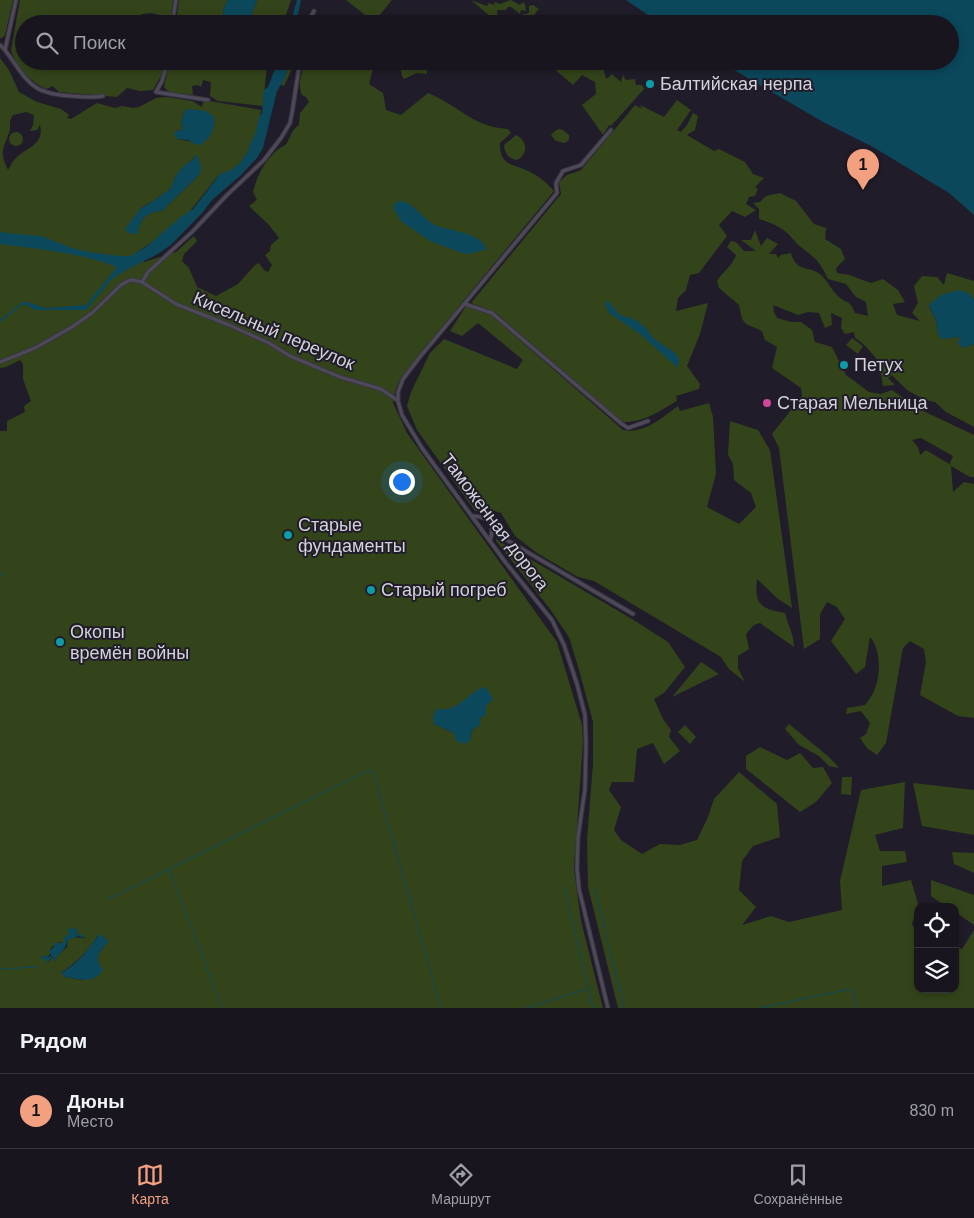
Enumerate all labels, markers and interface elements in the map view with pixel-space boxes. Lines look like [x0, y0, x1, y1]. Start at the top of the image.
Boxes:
search box [15, 15, 959, 70]
icon: search [33, 29, 61, 57]
text: Поиск [73, 32, 126, 53]
place label: Балтийская нерпа [660, 74, 813, 94]
marker: Балтийская нерпа [644, 78, 656, 90]
pin: 1 [847, 149, 879, 190]
street label: Кисельный переулок [190, 288, 358, 374]
place label: Петух [854, 355, 903, 375]
marker: Петух [838, 359, 850, 371]
place label: Старая Мельница [777, 393, 929, 413]
marker: Старая Мельница [761, 397, 773, 409]
street label: Таможенная дорога [437, 450, 553, 595]
your location [389, 469, 415, 495]
place label: Старые фундаменты [298, 515, 406, 556]
marker: Старые фундаменты [282, 529, 294, 541]
place label: Старый погреб [381, 580, 507, 600]
marker: Старый погреб [365, 584, 377, 596]
place label: Окопы времён войны [70, 622, 189, 663]
marker: Окопы времён войны [54, 636, 66, 648]
map controls [914, 903, 959, 993]
button: locate [914, 903, 959, 948]
button: layers [914, 948, 959, 993]
text: Рядом [20, 1029, 87, 1052]
text: Дюны [67, 1091, 124, 1112]
text: 1 [32, 1102, 40, 1119]
text: 830 m [910, 1102, 954, 1119]
text: Место [67, 1113, 113, 1130]
tab: Карта [131, 1161, 169, 1207]
tab: Маршрут [431, 1161, 491, 1207]
tab: Сохранённые [754, 1161, 843, 1207]

